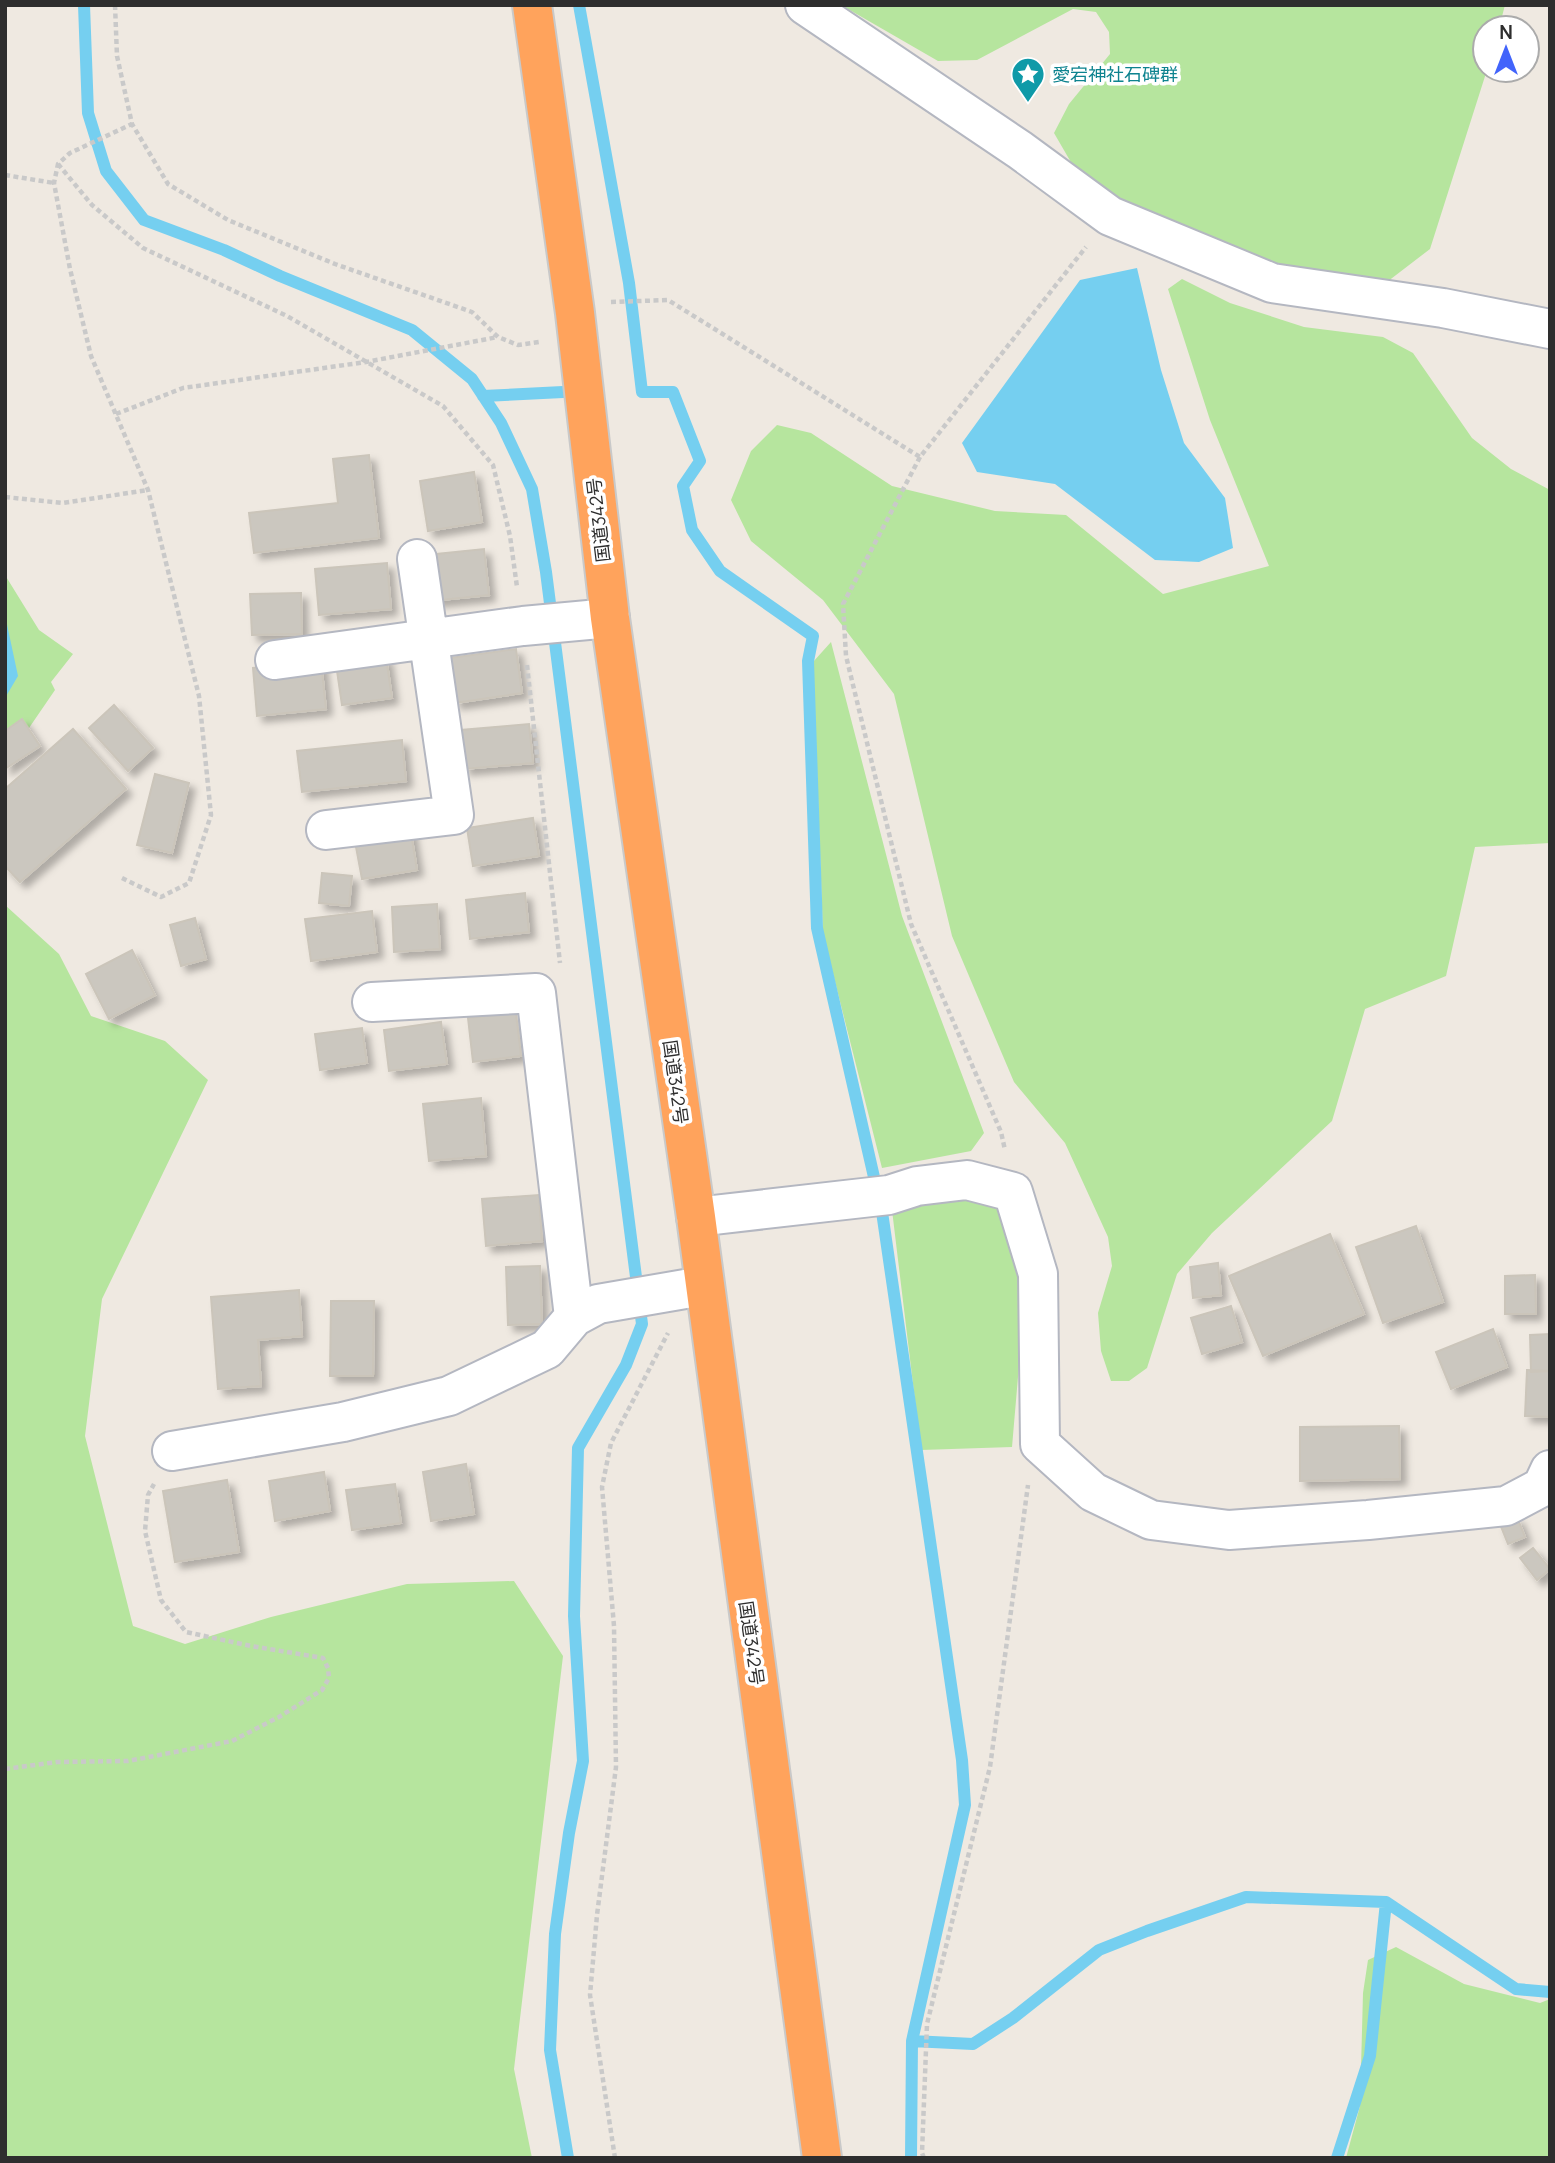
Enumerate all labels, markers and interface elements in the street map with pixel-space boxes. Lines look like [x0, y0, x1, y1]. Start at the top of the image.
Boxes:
north arrow [1471, 14, 1541, 84]
text: N [1499, 19, 1513, 45]
place icon: 愛宕神社石碑群 [1009, 55, 1047, 104]
place label: 愛宕神社石碑群 [1052, 62, 1178, 86]
street label: 国道342号 [581, 476, 615, 564]
street label: 国道342号 [658, 1038, 694, 1126]
street label: 国道342号 [734, 1599, 770, 1687]

